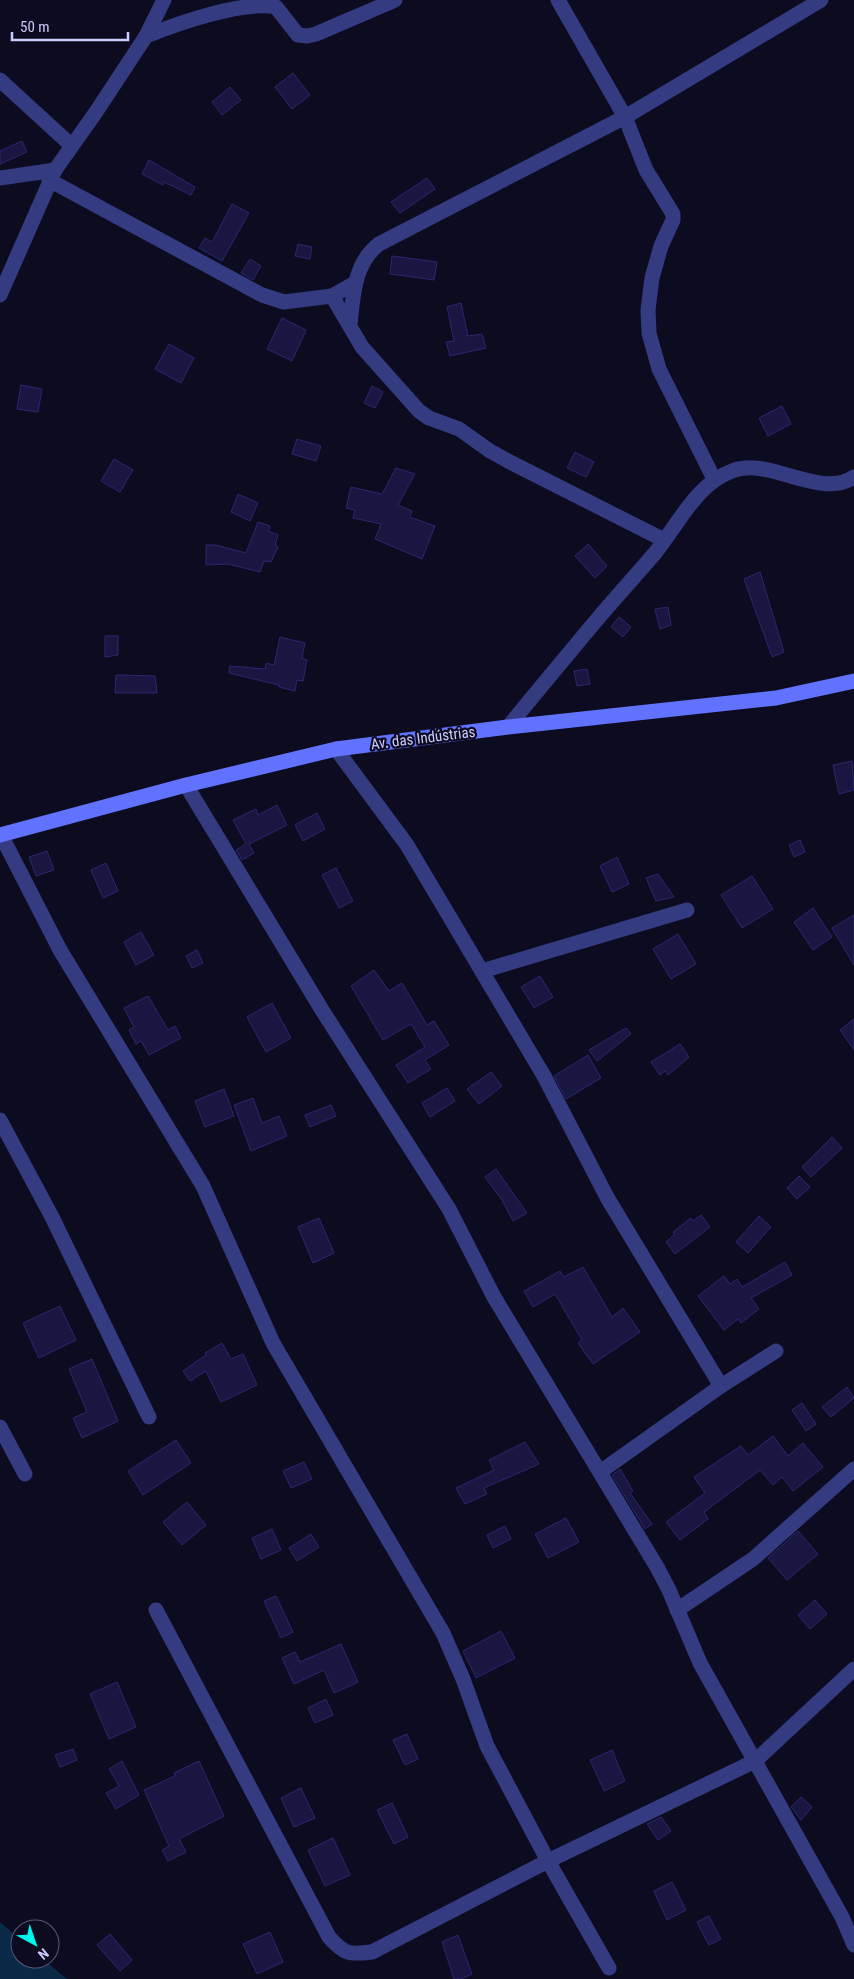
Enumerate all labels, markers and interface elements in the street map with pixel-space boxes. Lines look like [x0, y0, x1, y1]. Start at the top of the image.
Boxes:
scale bar [12, 10, 129, 42]
text: 50 m [20, 18, 50, 36]
street label: Av. das Indústrias [370, 723, 476, 753]
north arrow [10, 1919, 60, 1969]
text: N [35, 1945, 52, 1963]

